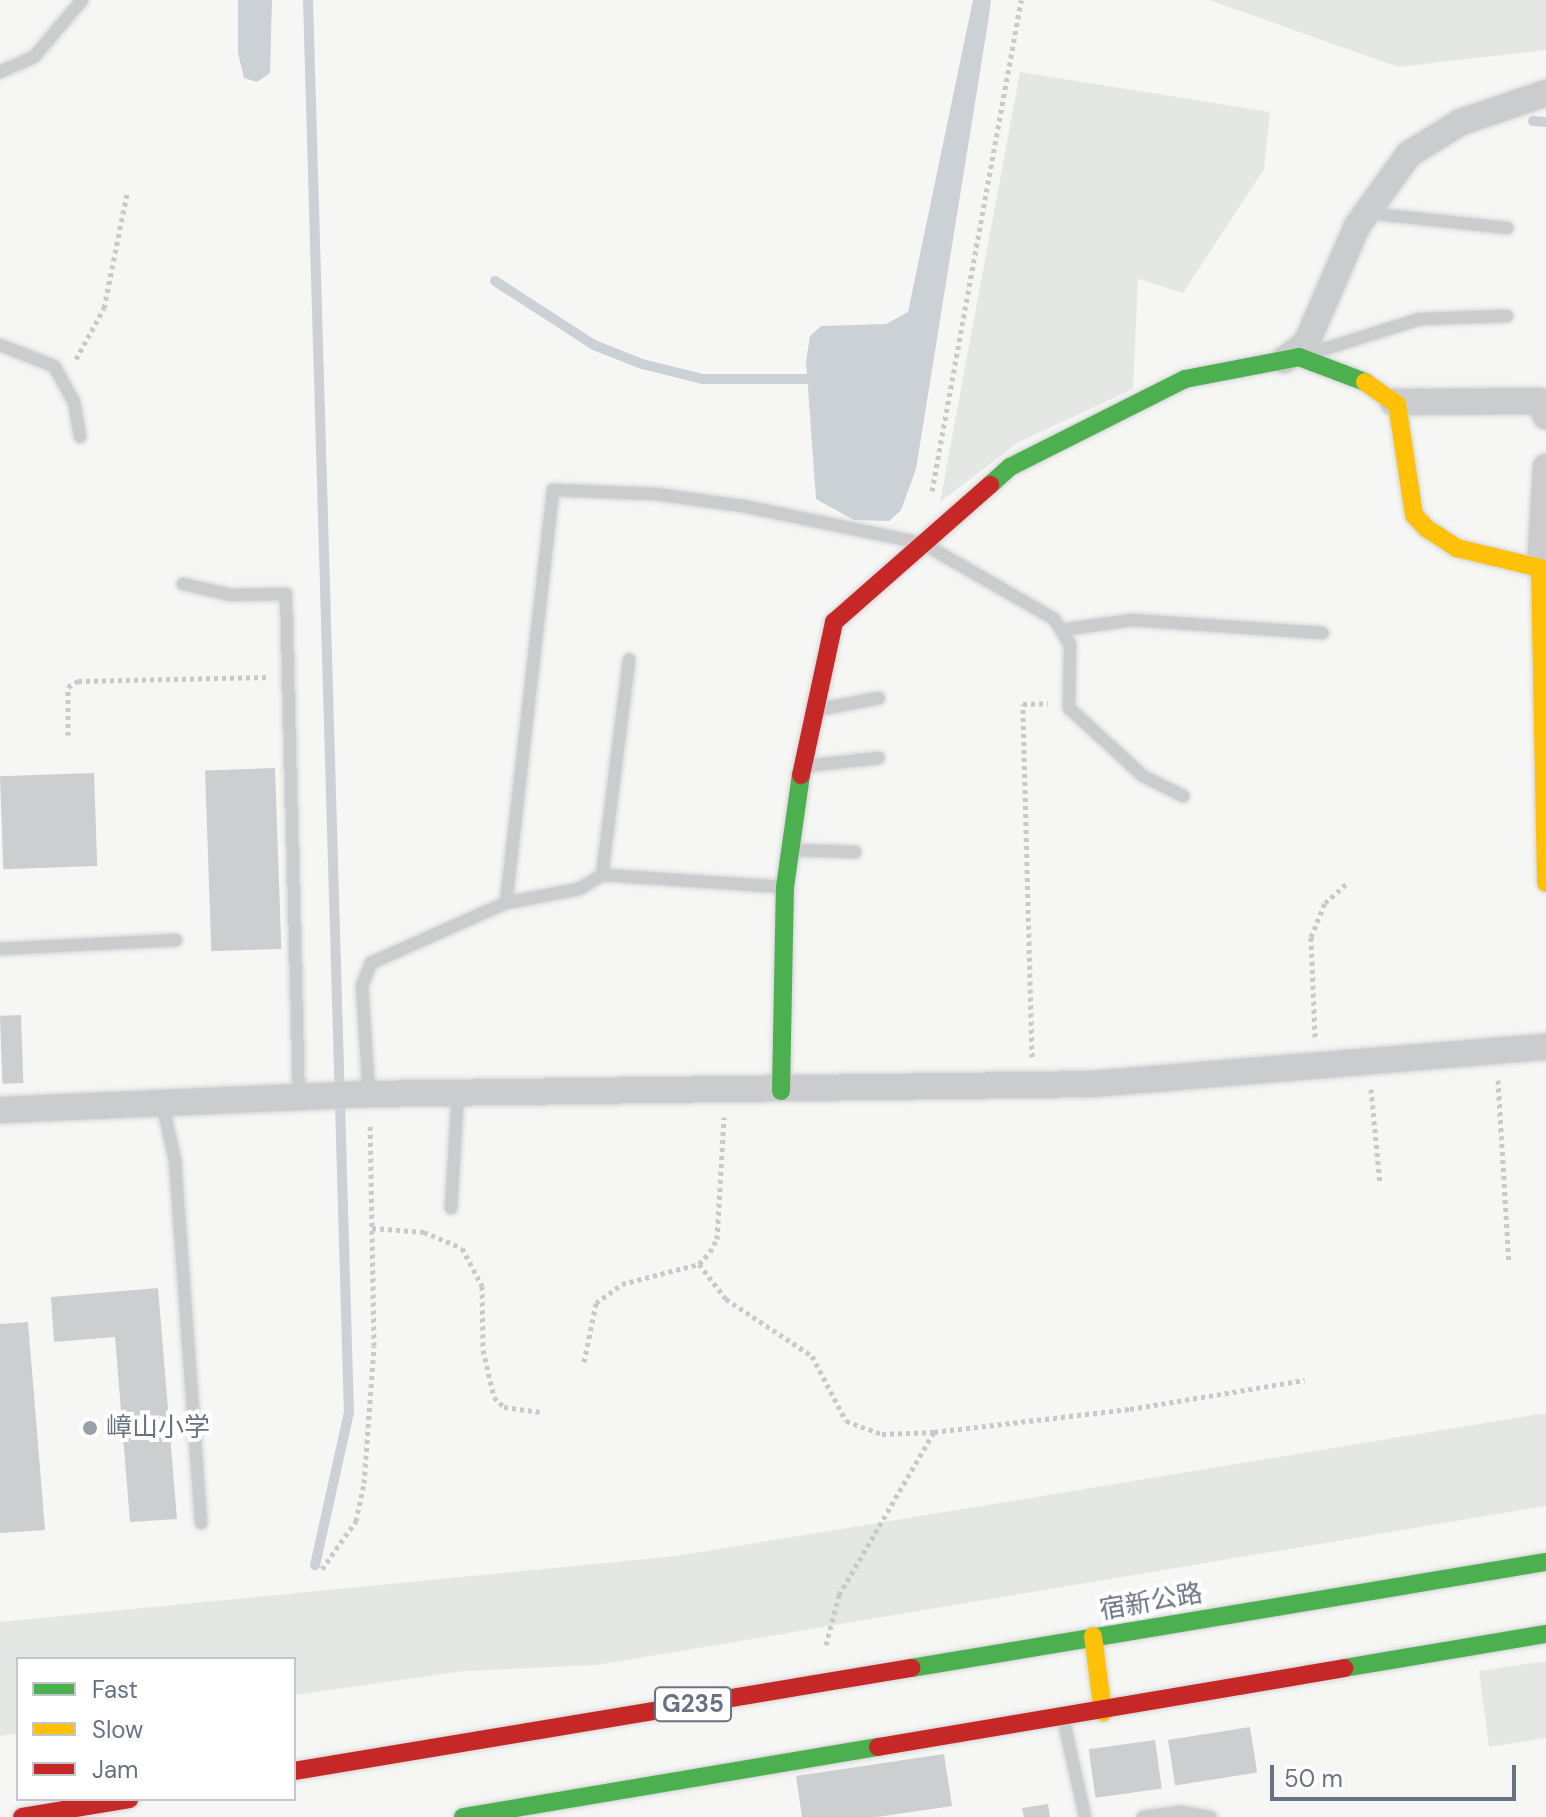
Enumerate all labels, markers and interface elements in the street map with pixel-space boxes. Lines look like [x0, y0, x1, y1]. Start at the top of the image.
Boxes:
place label: 嶂山小学 [106, 1412, 210, 1444]
marker: 嶂山小学 [81, 1419, 99, 1437]
street label: 宿新公路 [1097, 1578, 1205, 1626]
legend [16, 1657, 296, 1801]
text: Fast [92, 1674, 138, 1705]
road number: G235 [653, 1684, 733, 1724]
text: Slow [92, 1714, 143, 1745]
scale bar [1274, 1749, 1520, 1799]
text: Jam [92, 1754, 138, 1785]
text: 50 m [1284, 1763, 1343, 1794]

